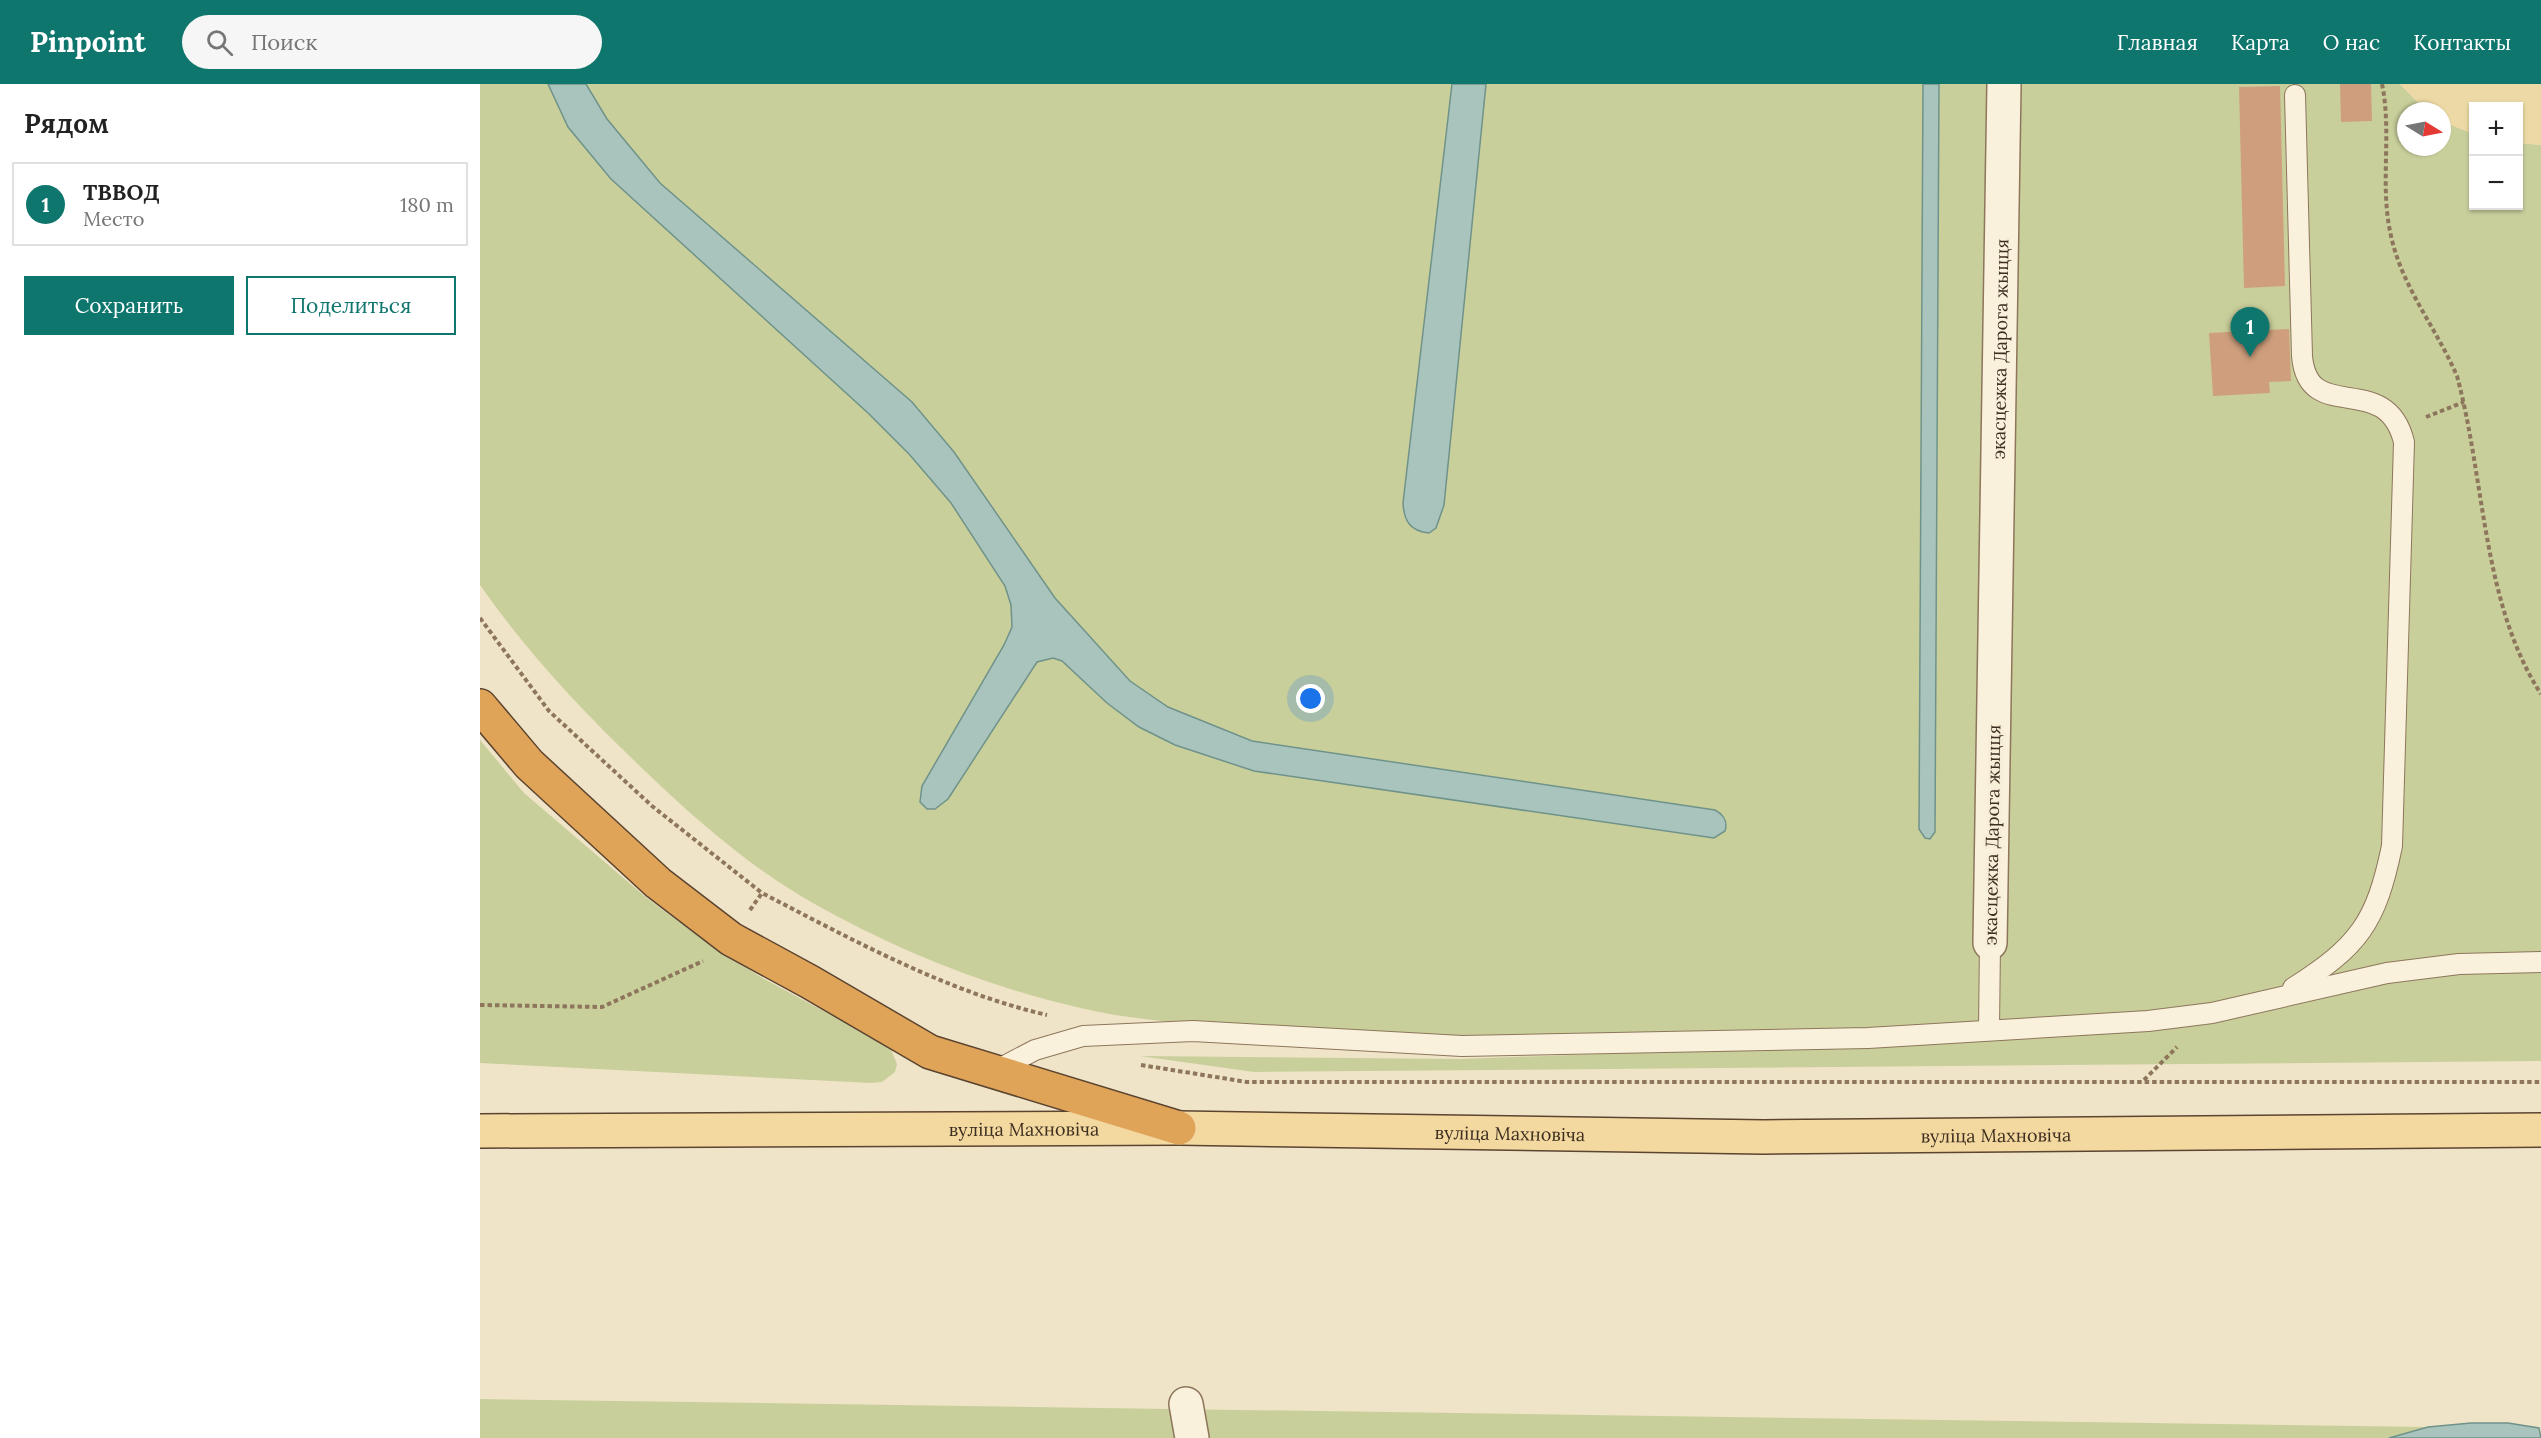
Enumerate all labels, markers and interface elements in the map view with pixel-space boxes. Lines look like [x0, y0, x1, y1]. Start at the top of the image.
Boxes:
search box [182, 15, 602, 69]
text: Pinpoint [30, 24, 146, 60]
icon: search [203, 26, 236, 59]
text: Поиск [251, 28, 317, 56]
text: Главная [2117, 29, 2198, 56]
text: Карта [2231, 29, 2290, 56]
text: О нас [2323, 29, 2380, 56]
text: Контакты [2413, 29, 2511, 56]
north arrow [2397, 102, 2451, 156]
map controls [2469, 102, 2523, 210]
button: + [2469, 102, 2523, 156]
text: Рядом [24, 107, 109, 140]
button: − [2469, 156, 2523, 210]
text: ТВВОД [83, 178, 160, 206]
text: 1 [41, 192, 50, 217]
text: 180 m [400, 192, 454, 217]
text: Место [83, 206, 144, 231]
street label: экасцежка Дарога жыцця [1986, 239, 2013, 460]
button: Сохранить [24, 276, 234, 335]
button: Поделиться [246, 276, 456, 335]
pin: 1 [2230, 308, 2270, 357]
your location [1296, 684, 1325, 713]
street label: экасцежка Дарога жыцця [1979, 725, 2005, 945]
street label: вуліца Махновіча [949, 1117, 1099, 1140]
street label: вуліца Махновіча [1434, 1120, 1585, 1146]
street label: вуліца Махновіча [1921, 1123, 2071, 1147]

